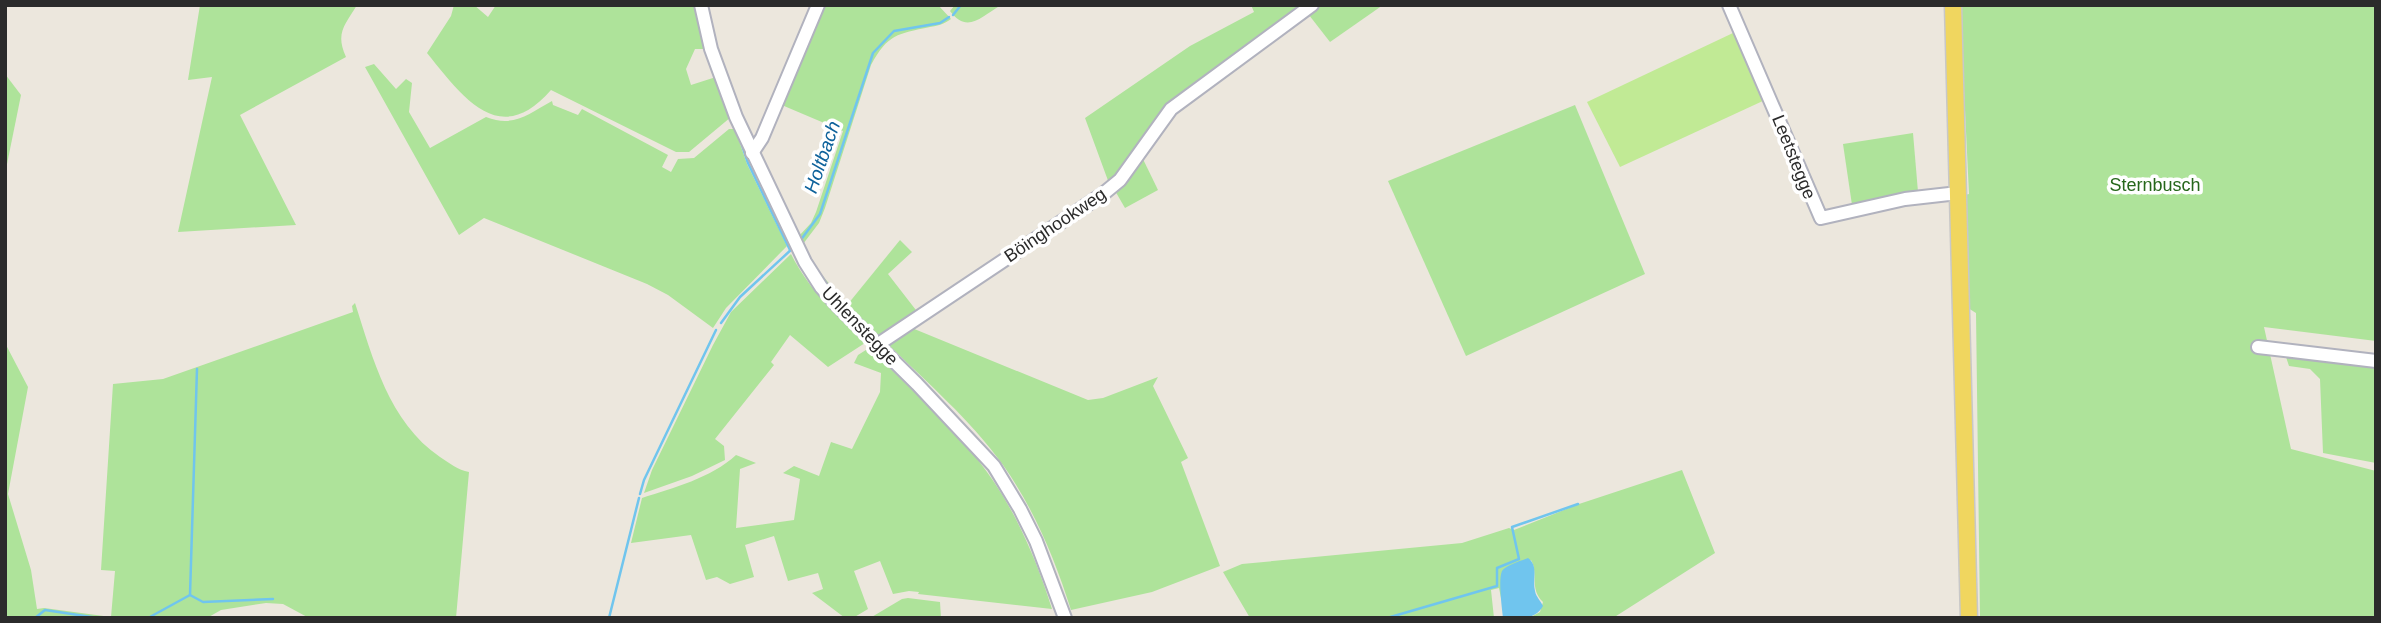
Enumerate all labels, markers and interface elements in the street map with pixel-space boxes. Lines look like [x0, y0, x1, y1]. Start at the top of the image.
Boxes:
street label: Leetstegge [1768, 112, 1820, 202]
water label: Holtbach [800, 118, 844, 196]
park label: Sternbusch [2109, 175, 2201, 195]
street label: Böinghookweg [1000, 184, 1110, 266]
street label: Uhlenstegge [818, 283, 902, 369]

